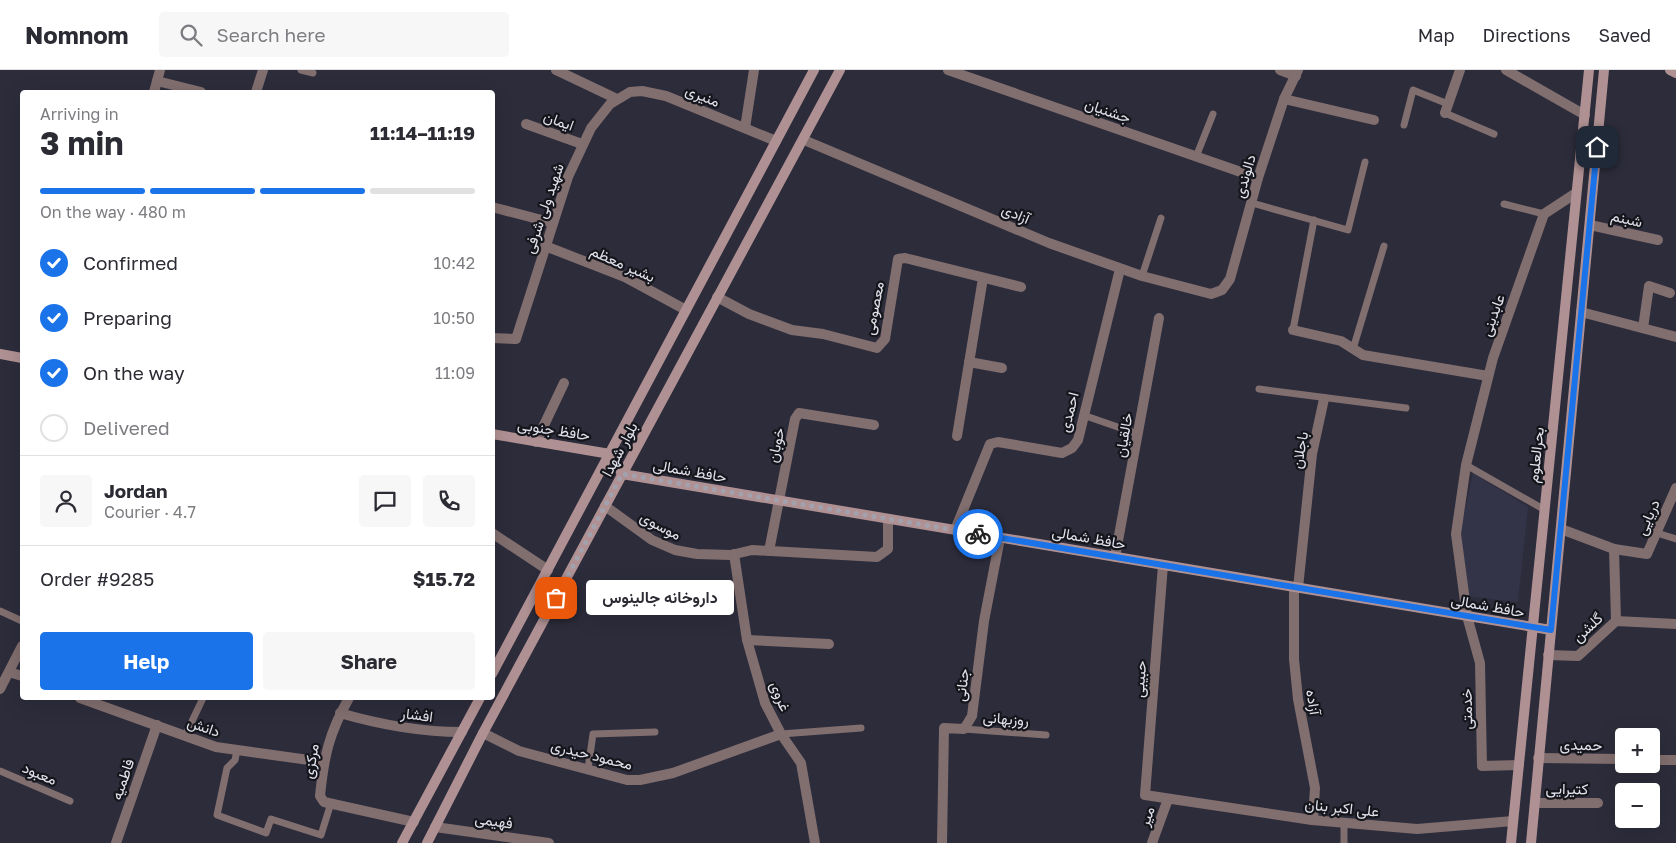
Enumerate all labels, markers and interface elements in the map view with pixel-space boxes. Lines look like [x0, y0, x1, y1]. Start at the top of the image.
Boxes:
search box [159, 12, 509, 57]
text: Nomnom [25, 20, 129, 49]
icon: search [177, 21, 205, 49]
text: Search here [217, 23, 325, 46]
text: Map [1418, 24, 1454, 46]
text: Directions [1482, 24, 1570, 46]
text: Saved [1598, 24, 1651, 46]
street label: منیری [682, 80, 723, 112]
street label: جشنیان [1082, 94, 1133, 127]
text: Arriving in [40, 104, 119, 124]
street label: ایمان [541, 106, 577, 135]
text: 11:14–11:19 [370, 121, 475, 144]
text: 3 min [40, 124, 124, 162]
pin [1576, 126, 1618, 168]
icon: home [1583, 133, 1611, 161]
street label: دالوندی [1229, 152, 1261, 200]
street label: شهید ولی شرفی [519, 160, 569, 256]
street label: آزادی [998, 199, 1034, 229]
text: On the way · 480 m [40, 202, 186, 222]
street label: شبنم [1609, 206, 1645, 232]
street label: بشیر معظم [587, 241, 658, 287]
icon: check [40, 249, 68, 277]
text: Confirmed [83, 251, 178, 274]
text: 10:42 [433, 253, 475, 273]
street label: معصومی [859, 280, 889, 337]
street label: عابدینی [1476, 291, 1510, 339]
icon: check [40, 304, 68, 332]
text: Preparing [83, 306, 172, 329]
text: 10:50 [433, 308, 475, 328]
icon: check [40, 359, 68, 387]
text: On the way [83, 361, 185, 384]
text: 11:09 [435, 363, 475, 383]
street label: احمدی [1054, 390, 1084, 434]
street label: خالقیان [1110, 411, 1137, 459]
street label: حافظ جنوبی [516, 414, 592, 446]
text: Delivered [83, 416, 170, 439]
street label: بلوار شهدا [597, 419, 642, 480]
street label: خوبان [763, 426, 788, 464]
street label: بحرالعلوم [1523, 426, 1549, 484]
street label: باجلان [1287, 430, 1312, 470]
street label: حافظ شمالی [651, 455, 728, 487]
button: person [40, 475, 92, 527]
button: chat [359, 475, 411, 527]
button: phone [423, 475, 475, 527]
text: Jordan [104, 479, 168, 502]
street label: دریایی [1631, 496, 1665, 539]
text: Courier · 4.7 [104, 502, 196, 522]
street label: موسوی [637, 507, 685, 545]
courier [953, 509, 1003, 559]
icon: bike [964, 520, 992, 548]
street label: حافظ شمالی [1050, 522, 1127, 554]
text: Order #9285 [40, 567, 154, 590]
text: $15.72 [413, 567, 475, 590]
pin [535, 577, 577, 619]
callout: داروخانه جالینوس [586, 580, 734, 616]
icon: bag [542, 584, 570, 612]
text: داروخانه جالینوس [602, 587, 718, 607]
street label: حافظ شمالی [1449, 590, 1526, 622]
street label: گلشن [1568, 608, 1608, 647]
button: Help [40, 632, 253, 690]
button: Share [263, 632, 475, 690]
street label: حبیبی [1129, 660, 1151, 698]
street label: جنانی [950, 668, 974, 703]
street label: غروی [765, 678, 795, 714]
street label: آزاده [1302, 688, 1325, 718]
street label: خدمتی [1457, 688, 1477, 730]
street label: افشار [399, 703, 434, 726]
street label: روزبهانی [982, 707, 1030, 731]
street label: دانش [185, 712, 223, 742]
map controls [1615, 728, 1660, 828]
button: + [1615, 728, 1660, 773]
street label: محمود حیدری [549, 735, 635, 775]
street label: حمیدی [1559, 735, 1602, 755]
street label: مرکزی [298, 742, 324, 780]
street label: فاطمیه [107, 756, 138, 802]
street label: معبود [20, 758, 60, 789]
street label: کتیرایی [1545, 779, 1589, 799]
button: − [1615, 783, 1660, 828]
street label: علی اکبر بنان [1304, 794, 1380, 822]
street label: میر [1134, 804, 1159, 830]
street label: فهیمی [473, 808, 514, 834]

